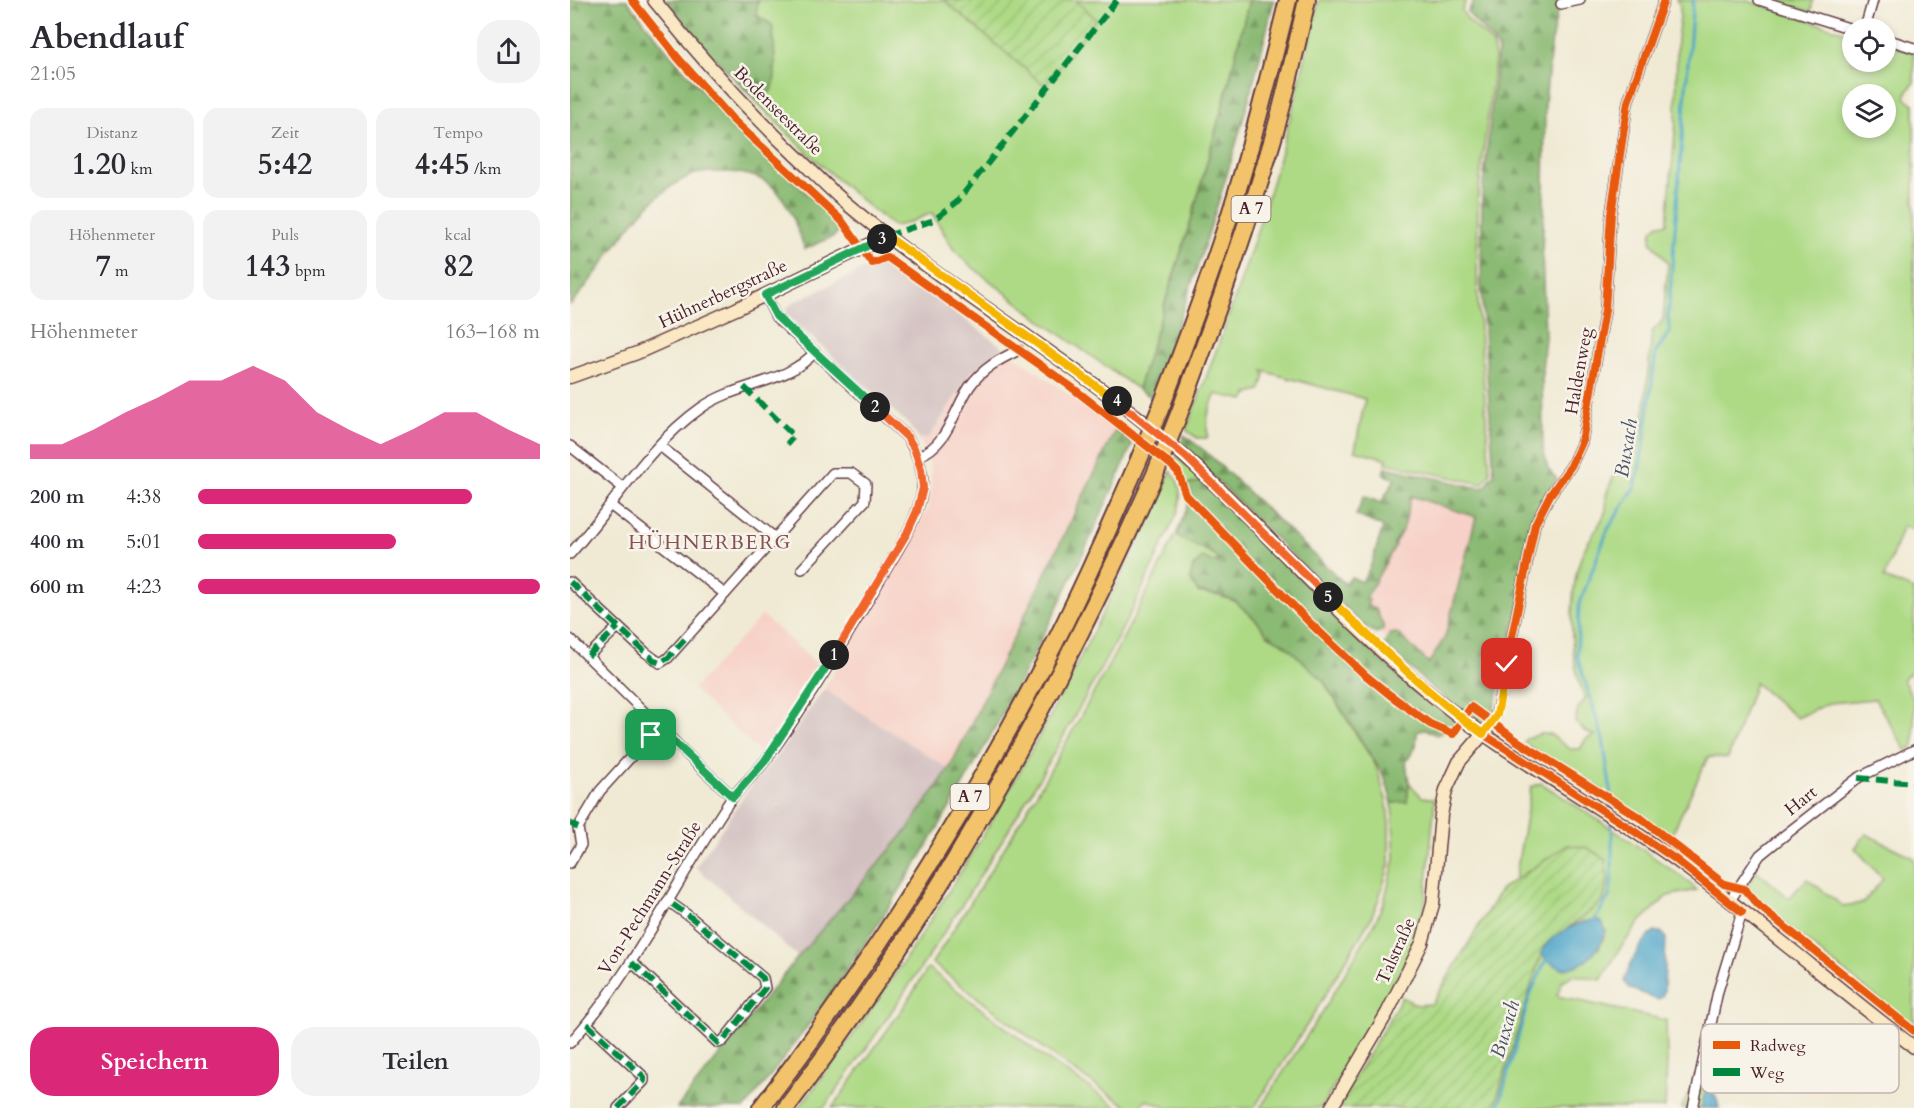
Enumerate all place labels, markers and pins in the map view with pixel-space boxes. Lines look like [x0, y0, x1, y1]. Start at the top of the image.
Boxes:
pin: 3 [867, 224, 897, 254]
pin: 4 [1102, 386, 1132, 416]
pin: 2 [860, 392, 890, 422]
pin: 5 [1313, 582, 1343, 612]
pin [1481, 638, 1532, 689]
pin: 1 [819, 640, 849, 670]
pin [625, 709, 676, 760]

